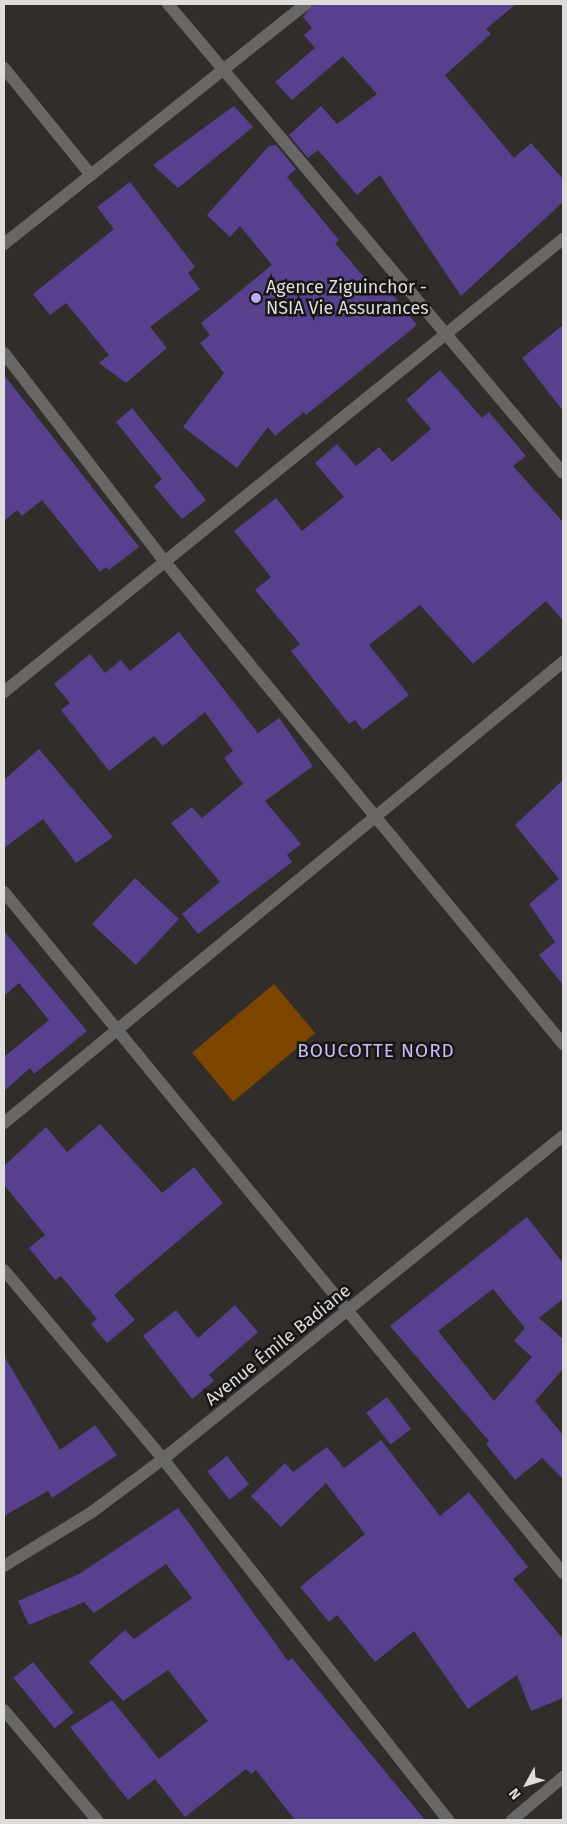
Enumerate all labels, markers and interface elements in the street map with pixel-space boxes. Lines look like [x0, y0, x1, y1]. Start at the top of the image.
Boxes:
place label: Agence Ziguinchor - NSIA Vie Assurances [266, 277, 429, 320]
marker: Agence Ziguinchor - NSIA Vie Assurances [250, 292, 262, 304]
district label: BOUCOTTE NORD [296, 1040, 456, 1062]
street label: Avenue Émile Badiane [201, 1280, 355, 1410]
north arrow [502, 1759, 552, 1809]
text: N [505, 1785, 524, 1803]

